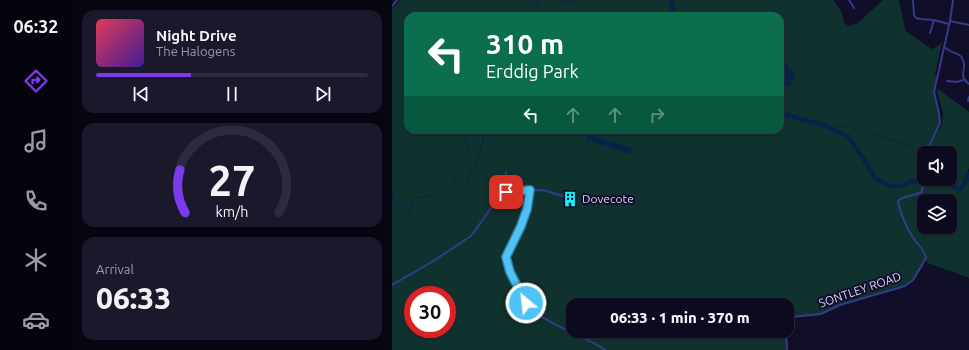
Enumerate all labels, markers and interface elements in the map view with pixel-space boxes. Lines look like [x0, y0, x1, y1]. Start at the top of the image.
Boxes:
text: 06:32 [13, 16, 59, 36]
text: Night Drive [156, 27, 237, 44]
icon: left [420, 28, 472, 80]
text: 310 m [486, 28, 564, 59]
text: The Halogens [156, 44, 235, 58]
text: Erddig Park [486, 61, 579, 81]
icon: directions [22, 67, 50, 95]
icon: previous [130, 83, 152, 105]
icon: pause [221, 83, 243, 105]
icon: next [312, 83, 334, 105]
icon: left [520, 104, 542, 126]
icon: ahead [562, 104, 584, 126]
icon: ahead [604, 104, 626, 126]
icon: right [646, 104, 668, 126]
icon: music [22, 127, 50, 155]
map controls [917, 146, 957, 234]
button: sound [917, 146, 957, 186]
text: 27 [209, 157, 255, 204]
pin [489, 175, 523, 209]
icon: arrive [495, 181, 517, 203]
icon: phone [22, 187, 50, 215]
building icon: Dovecote [561, 190, 579, 208]
place label: Dovecote [582, 192, 634, 205]
button: layers [917, 194, 957, 234]
text: km/h [216, 204, 248, 220]
icon: climate [22, 246, 50, 274]
text: Arrival [96, 262, 134, 276]
street label: SONTLEY ROAD [817, 269, 903, 310]
text: 06:33 [96, 281, 171, 315]
position arrow [505, 282, 547, 324]
speed limit sign: 30 [404, 286, 456, 338]
icon: car [22, 306, 50, 334]
text: 06:33 · 1 min · 370 m [610, 309, 750, 326]

